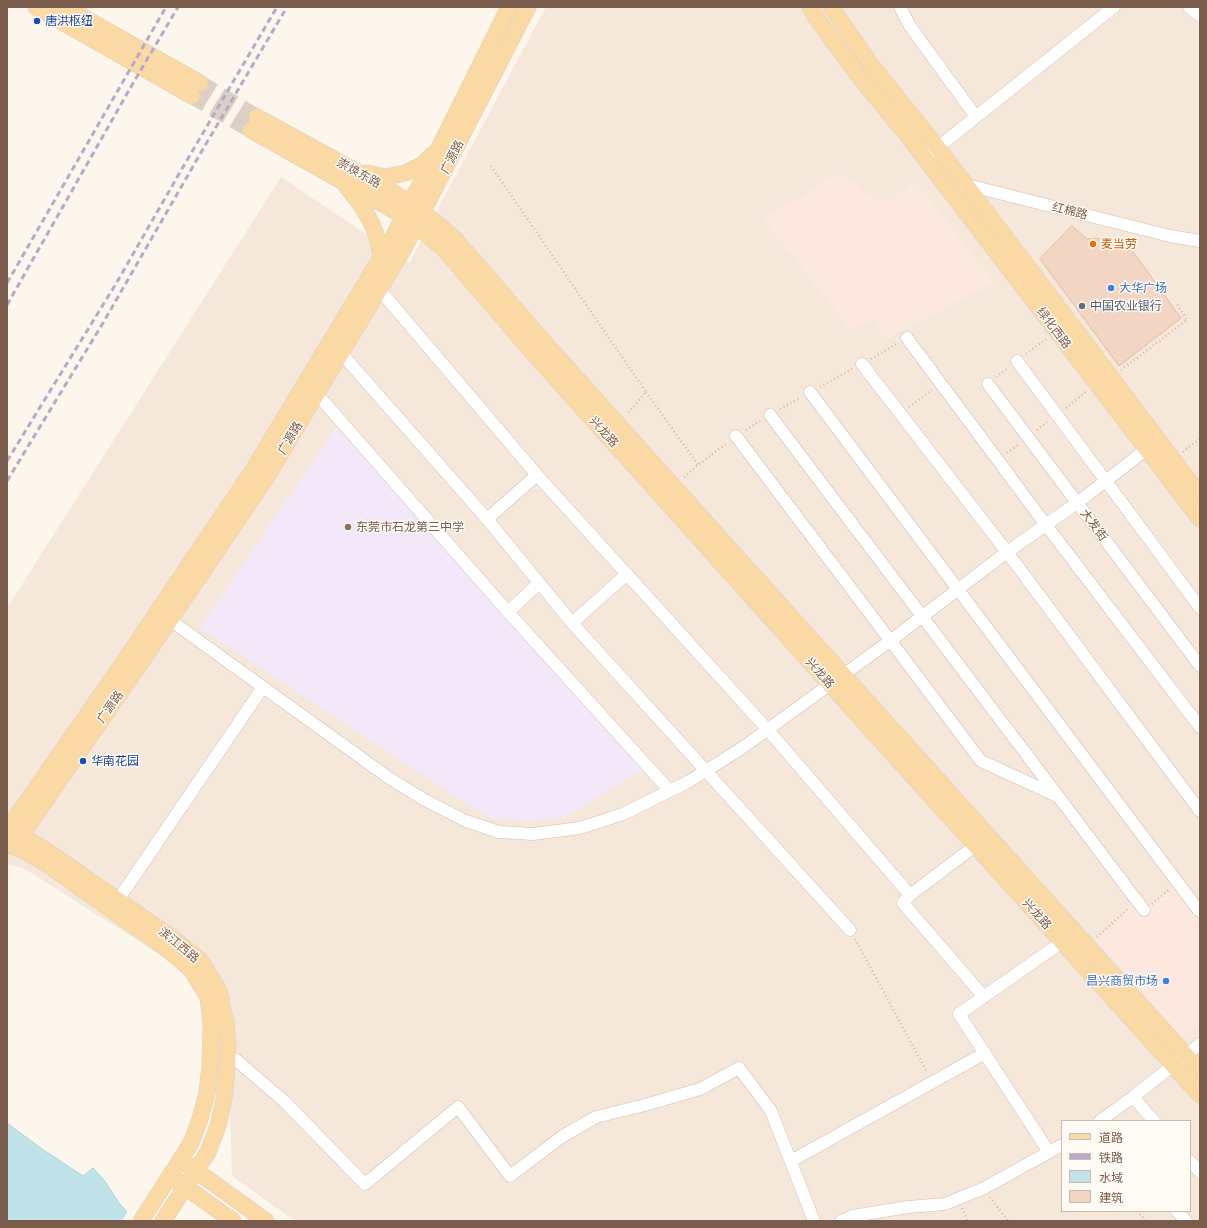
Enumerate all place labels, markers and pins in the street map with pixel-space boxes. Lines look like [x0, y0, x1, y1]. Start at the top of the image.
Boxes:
place label: 唐洪枢纽 [45, 14, 93, 28]
marker: 唐洪枢纽 [32, 16, 42, 26]
place label: 麦当劳 [1101, 237, 1137, 251]
marker: 麦当劳 [1088, 239, 1098, 249]
place label: 大华广场 [1119, 281, 1167, 295]
marker: 大华广场 [1106, 283, 1116, 293]
place label: 中国农业银行 [1090, 299, 1162, 313]
marker: 中国农业银行 [1077, 301, 1087, 311]
place label: 东莞市石龙第三中学 [356, 520, 464, 534]
marker: 东莞市石龙第三中学 [343, 522, 353, 532]
place label: 华南花园 [91, 754, 139, 768]
marker: 华南花园 [78, 756, 88, 766]
place label: 昌兴商贸市场 [1086, 974, 1158, 988]
marker: 昌兴商贸市场 [1161, 976, 1171, 986]

